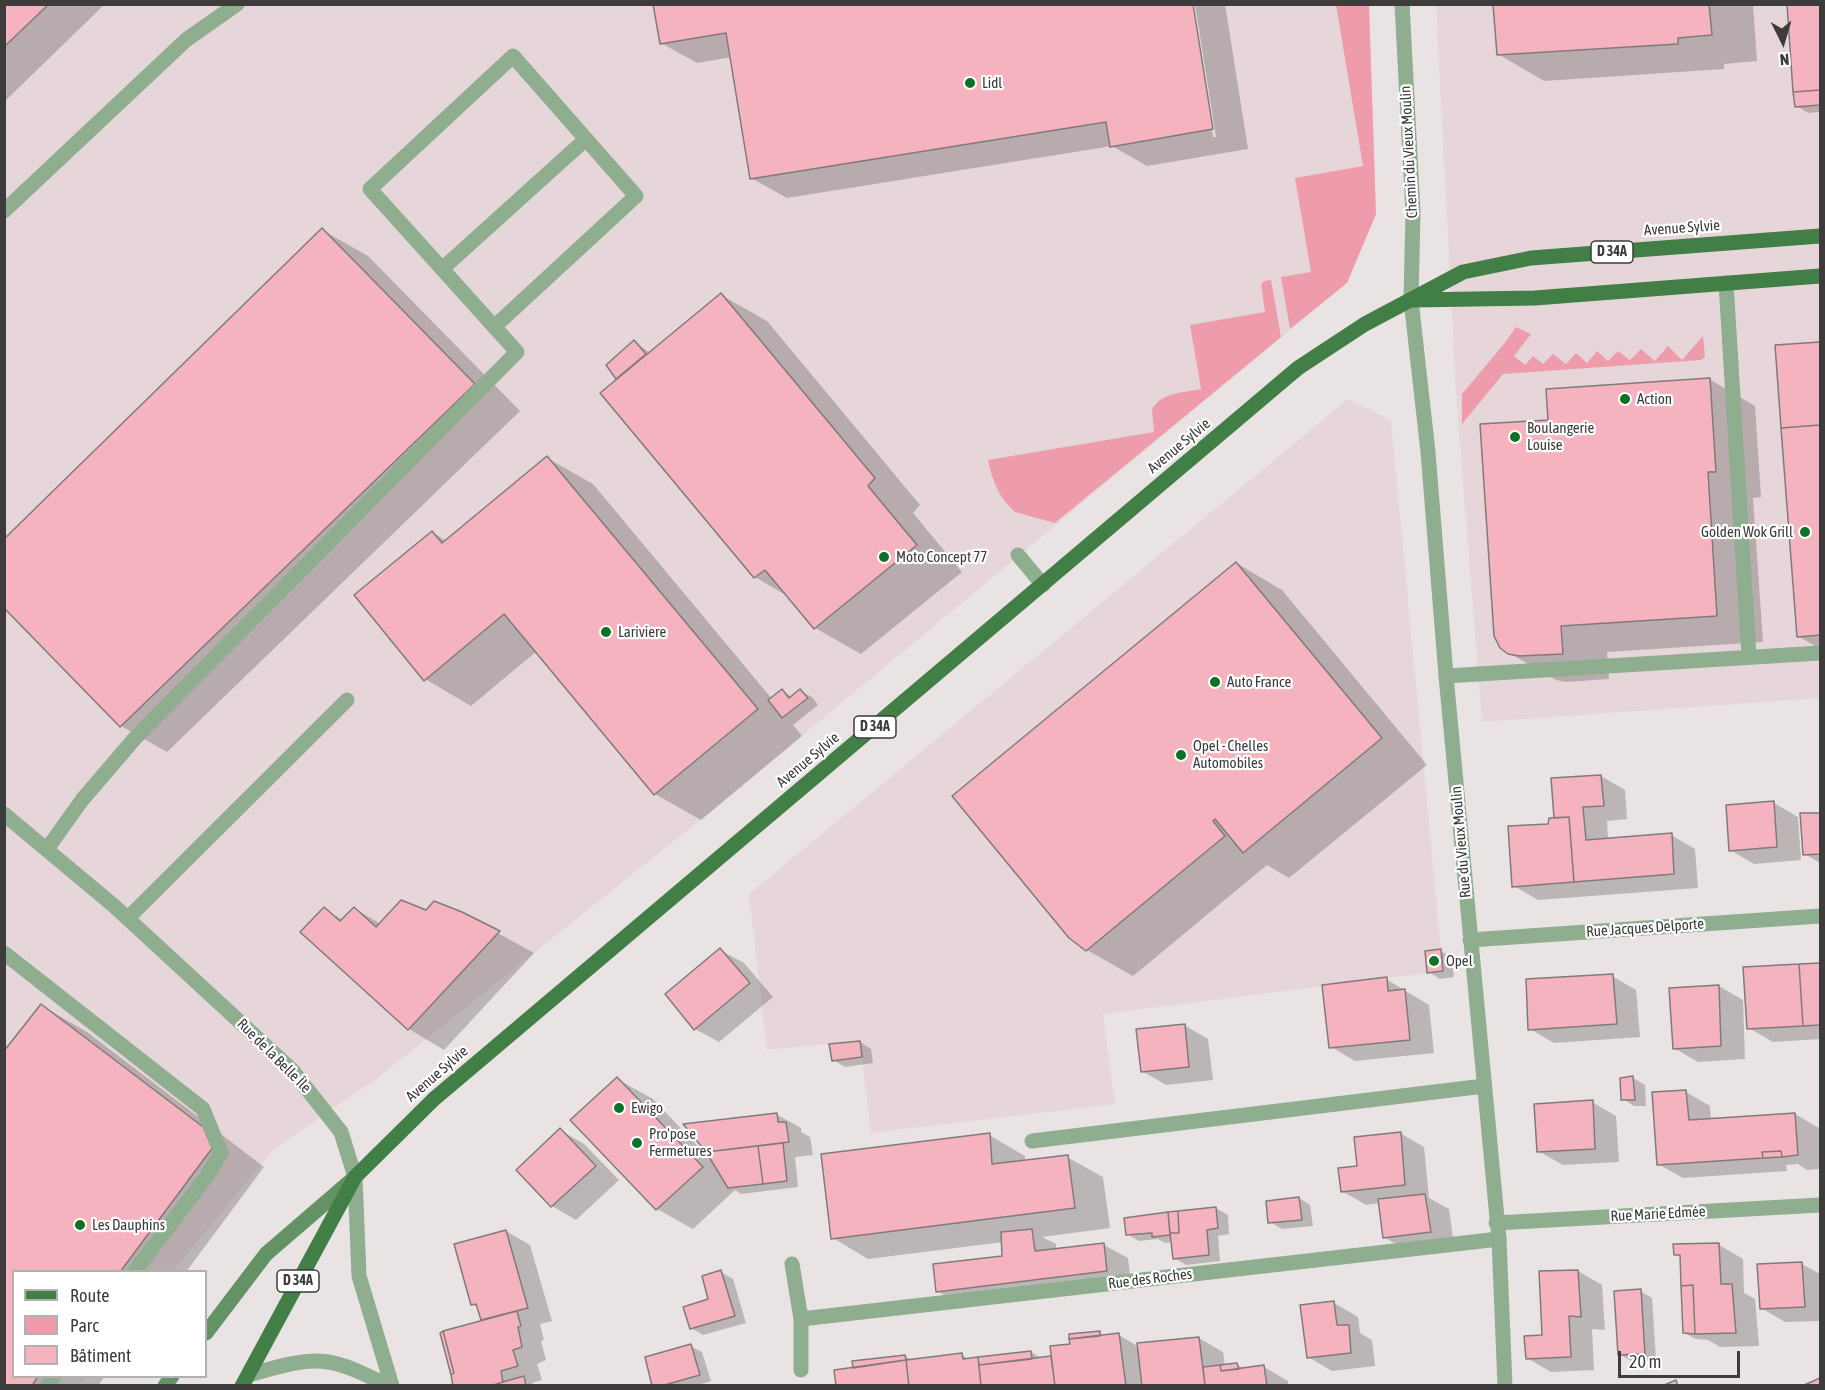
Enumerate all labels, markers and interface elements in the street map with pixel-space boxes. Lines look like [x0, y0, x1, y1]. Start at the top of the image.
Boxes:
north arrow [1753, 12, 1813, 72]
text: N [1779, 51, 1790, 69]
place label: Lidl [982, 74, 1002, 92]
marker: Lidl [963, 76, 977, 90]
street label: Chemin du Vieux Moulin [1397, 85, 1421, 219]
street label: Avenue Sylvie [1643, 216, 1721, 240]
road number: D 34A [1591, 241, 1633, 263]
place label: Action [1637, 390, 1672, 408]
marker: Action [1618, 392, 1632, 406]
street label: Avenue Sylvie [1144, 415, 1214, 477]
place label: Boulangerie Louise [1527, 419, 1594, 454]
marker: Boulangerie Louise [1508, 430, 1522, 444]
place label: Golden Wok Grill [1701, 523, 1793, 541]
marker: Golden Wok Grill [1798, 525, 1812, 539]
place label: Moto Concept 77 [896, 548, 987, 566]
marker: Moto Concept 77 [877, 550, 891, 564]
place label: Lariviere [618, 623, 666, 641]
marker: Lariviere [599, 625, 613, 639]
place label: Auto France [1227, 673, 1291, 691]
marker: Auto France [1208, 675, 1222, 689]
road number: D 34A [854, 716, 896, 738]
street label: Avenue Sylvie [773, 729, 843, 791]
place label: Opel - Chelles Automobiles [1193, 737, 1268, 772]
marker: Opel - Chelles Automobiles [1174, 748, 1188, 762]
street label: Rue du Vieux Moulin [1447, 785, 1475, 899]
street label: Rue Jacques Delporte [1585, 915, 1705, 941]
place label: Opel [1446, 952, 1473, 970]
marker: Opel [1427, 954, 1441, 968]
street label: Rue de la Belle Île [233, 1015, 315, 1097]
street label: Avenue Sylvie [402, 1042, 472, 1106]
place label: Ewigo [631, 1099, 663, 1117]
marker: Ewigo [612, 1101, 626, 1115]
place label: Pro'pose Fermetures [649, 1125, 712, 1160]
marker: Pro'pose Fermetures [630, 1136, 644, 1150]
street label: Rue Marie Edmée [1610, 1203, 1706, 1225]
place label: Les Dauphins [92, 1216, 165, 1234]
marker: Les Dauphins [73, 1218, 87, 1232]
street label: Rue des Roches [1107, 1265, 1193, 1293]
legend [12, 1270, 207, 1378]
road number: D 34A [277, 1270, 319, 1292]
text: Route [70, 1285, 109, 1306]
text: Parc [70, 1315, 99, 1336]
scale bar [1621, 1339, 1742, 1377]
text: Bâtiment [70, 1345, 131, 1366]
text: 20 m [1629, 1351, 1661, 1372]

